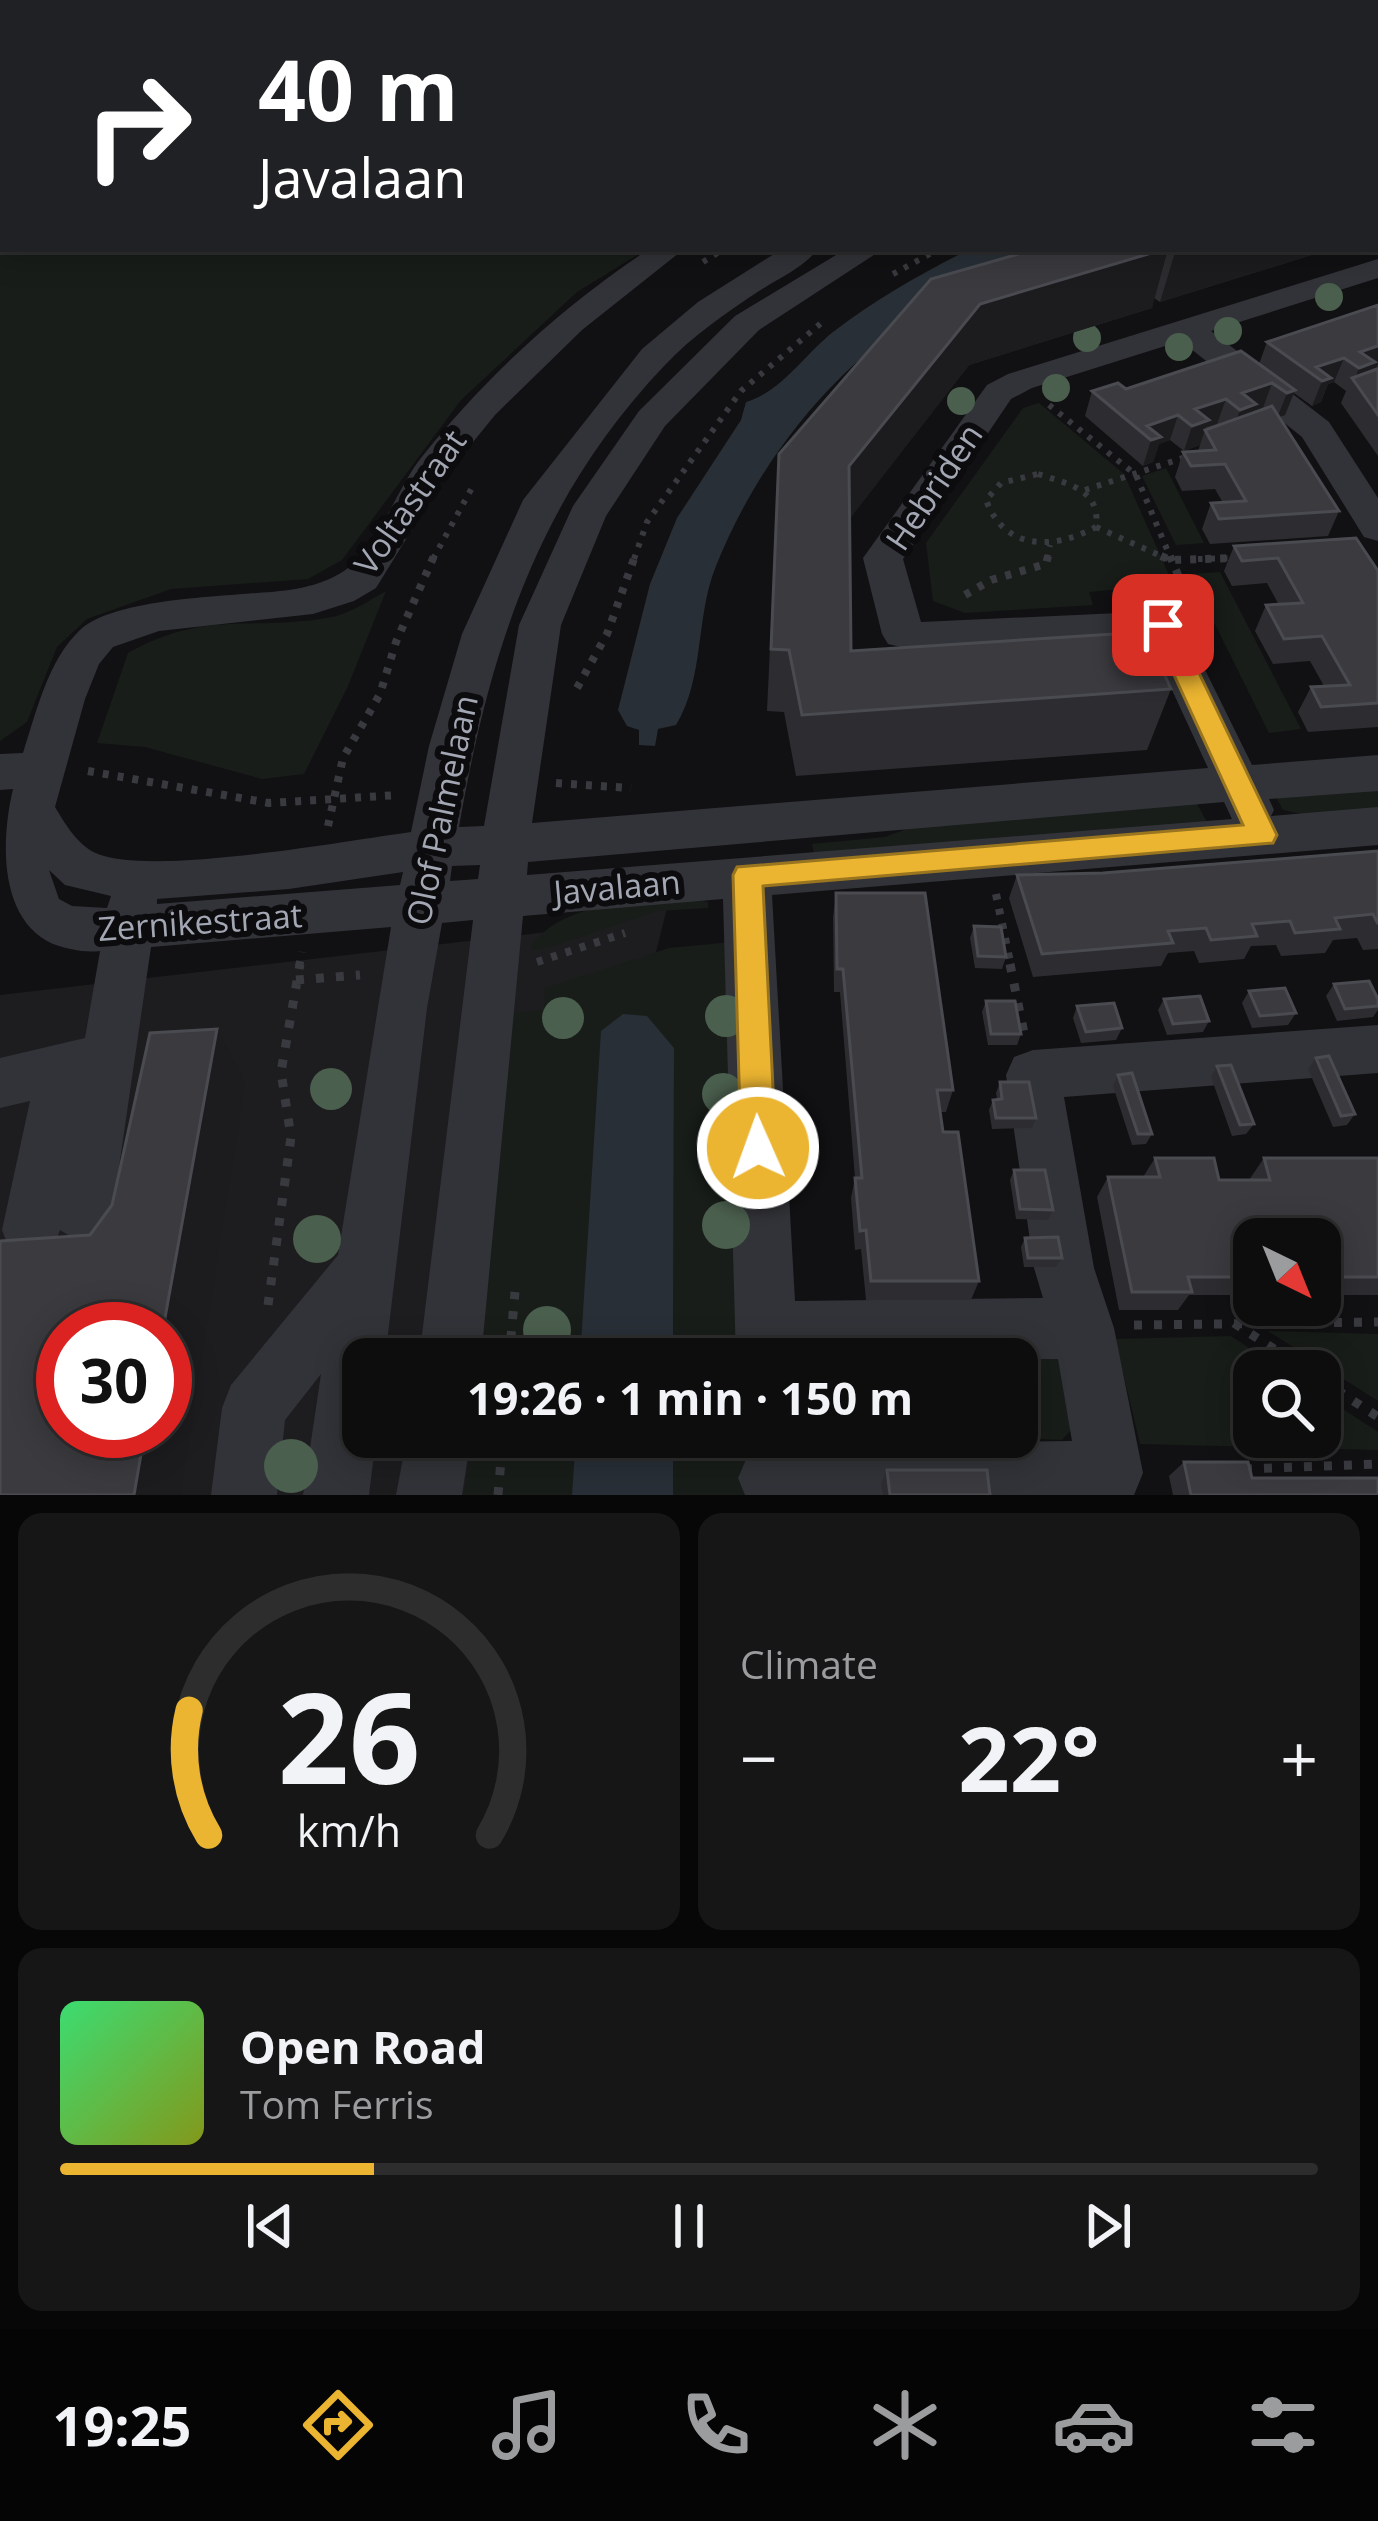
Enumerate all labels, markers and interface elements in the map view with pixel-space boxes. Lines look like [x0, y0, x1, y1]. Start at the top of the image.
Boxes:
text: 40 m [258, 31, 458, 146]
icon: right [60, 48, 216, 204]
text: Javalaan [258, 140, 466, 214]
street label: Hebriden [875, 415, 992, 559]
street label: Voltastraat [343, 420, 476, 583]
pin [1112, 574, 1214, 676]
icon: arrive [1130, 592, 1196, 658]
street label: Olof Palmelaan [395, 691, 488, 929]
street label: Javalaan [549, 859, 682, 915]
street label: Zernikestraat [96, 892, 304, 951]
position arrow [695, 1085, 821, 1211]
north arrow [1233, 1218, 1341, 1326]
map controls [1233, 1218, 1341, 1458]
speed limit sign: 30 [36, 1302, 192, 1458]
button: search [1233, 1350, 1341, 1458]
text: 19:26 · 1 min · 150 m [467, 1367, 913, 1428]
text: Climate [740, 1637, 878, 1690]
text: 26 [278, 1651, 420, 1821]
text: 22° [958, 1696, 1100, 1818]
text: − [740, 1712, 778, 1802]
text: + [1280, 1712, 1318, 1802]
text: km/h [297, 1800, 401, 1859]
text: Open Road [240, 2016, 485, 2077]
text: Tom Ferris [240, 2077, 434, 2130]
icon: previous [237, 2193, 303, 2259]
icon: pause [656, 2193, 722, 2259]
icon: next [1075, 2193, 1141, 2259]
icon: directions [296, 2383, 380, 2467]
icon: music [485, 2383, 569, 2467]
icon: phone [674, 2383, 758, 2467]
icon: climate [863, 2383, 947, 2467]
icon: car [1052, 2383, 1136, 2467]
icon: filters [1241, 2383, 1325, 2467]
text: 19:25 [53, 2388, 191, 2462]

